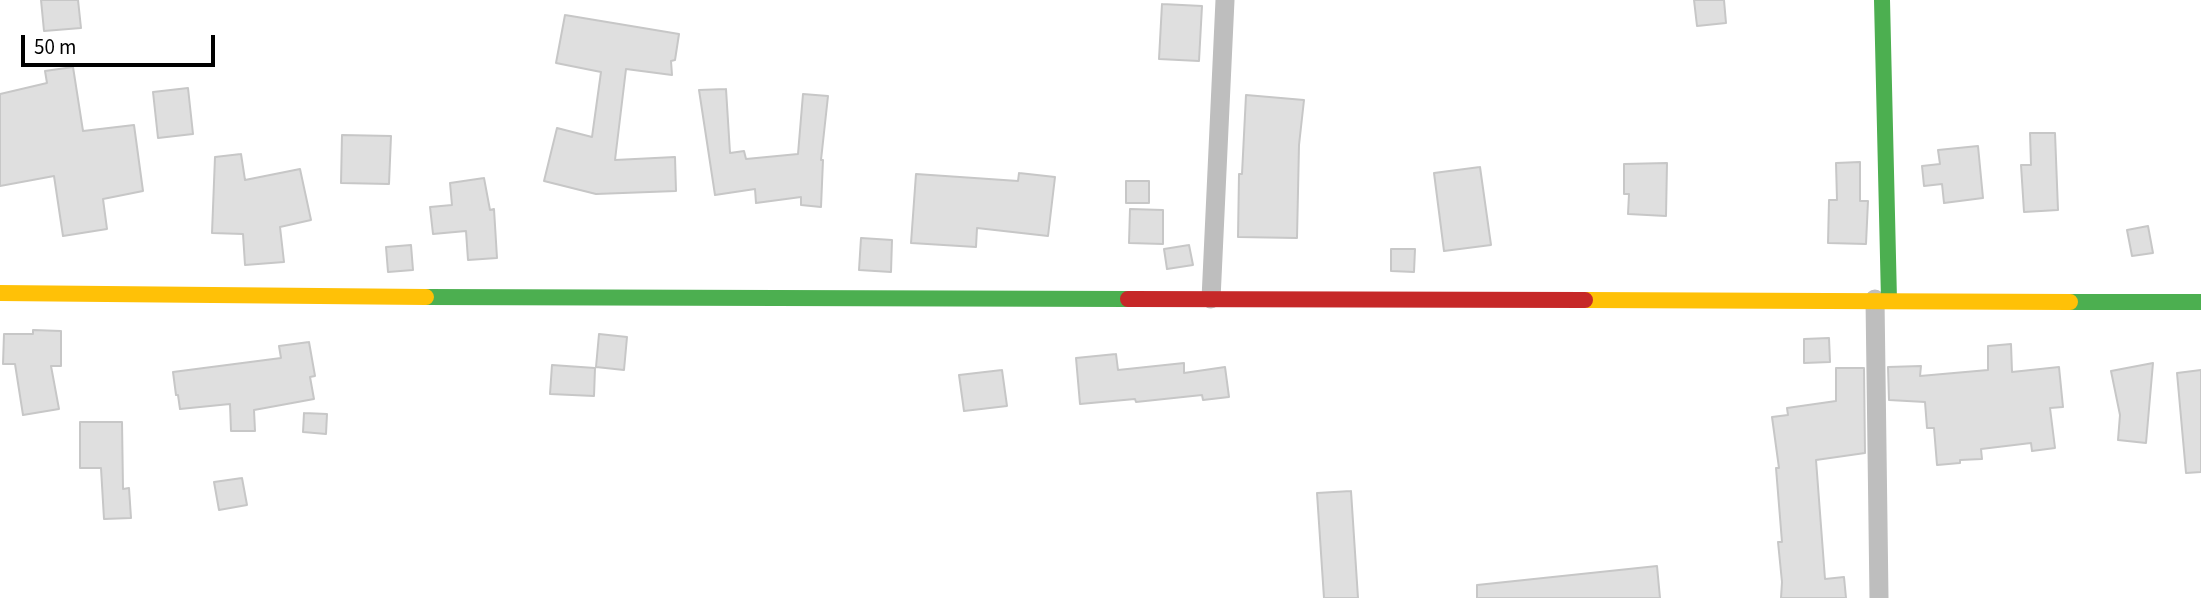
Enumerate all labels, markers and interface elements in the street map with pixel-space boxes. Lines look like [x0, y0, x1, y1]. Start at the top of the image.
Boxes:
scale bar [24, 21, 219, 65]
text: 50 m [34, 32, 76, 62]

